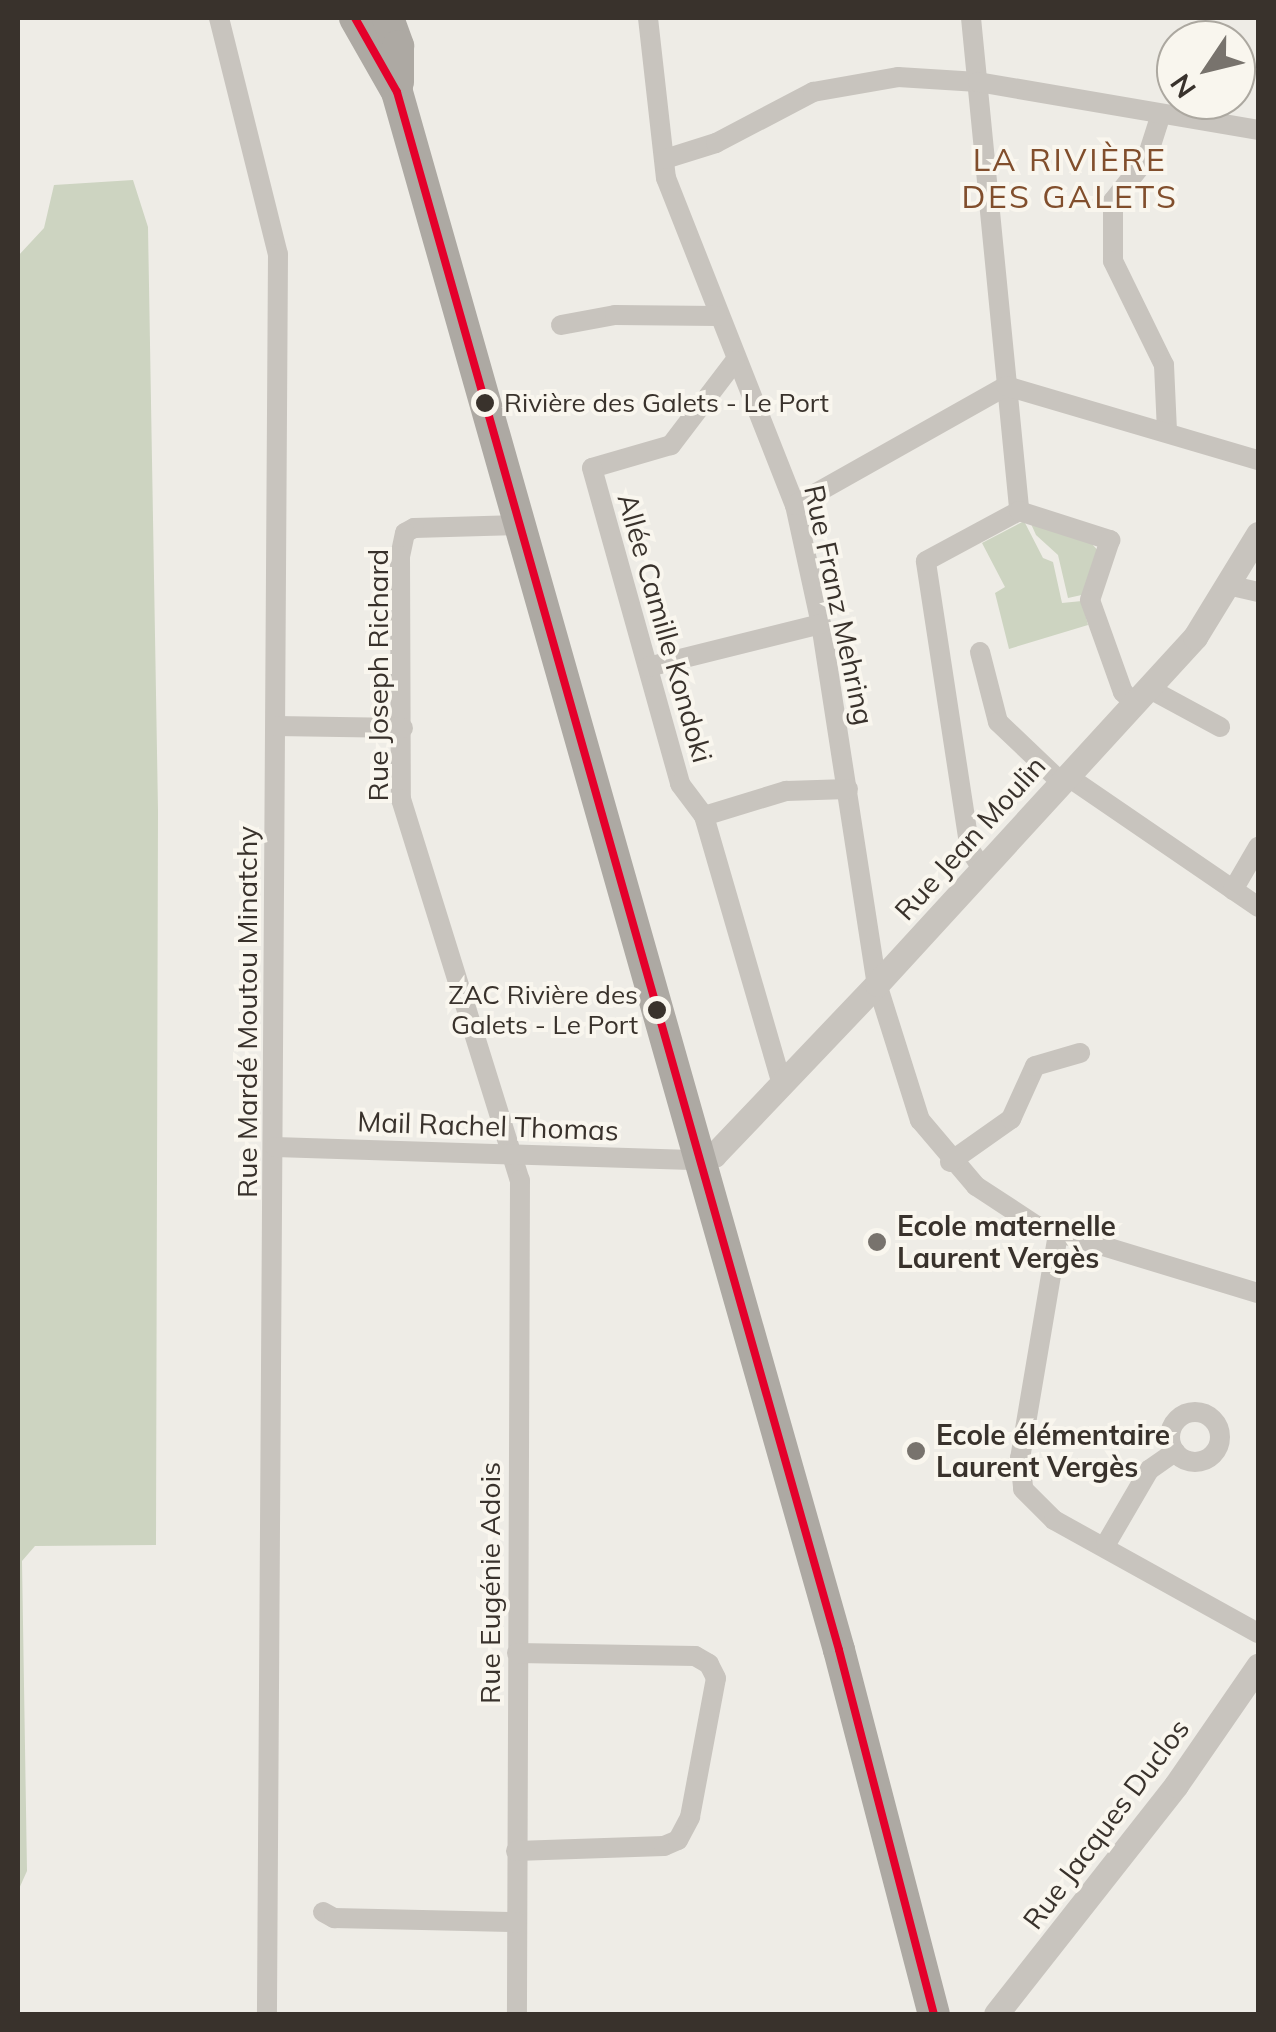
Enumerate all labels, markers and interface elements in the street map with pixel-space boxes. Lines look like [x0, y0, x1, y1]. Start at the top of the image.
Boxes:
north arrow [1156, 20, 1256, 120]
text: N [1162, 68, 1203, 105]
district label: LA RIVIÈRE DES GALETS [962, 141, 1178, 216]
place label: Rivière des Galets - Le Port [504, 387, 829, 419]
marker: Rivière des Galets - Le Port [475, 393, 495, 413]
street label: Rue Franz Mehring [797, 482, 881, 728]
street label: Allée Camille Kondoki [611, 490, 719, 766]
street label: Rue Joseph Richard [361, 549, 395, 801]
street label: Rue Jean Moulin [888, 749, 1052, 927]
street label: Rue Mardé Moutou Minatchy [230, 826, 264, 1198]
place label: ZAC Rivière des Galets - Le Port [448, 979, 638, 1040]
marker: ZAC Rivière des Galets - Le Port [647, 1000, 667, 1020]
street label: Mail Rachel Thomas [357, 1105, 619, 1147]
place label: Ecole maternelle Laurent Vergès [897, 1209, 1116, 1275]
marker: Ecole maternelle Laurent Vergès [866, 1231, 888, 1253]
place label: Ecole élémentaire Laurent Vergès [936, 1418, 1170, 1484]
marker: Ecole élémentaire Laurent Vergès [905, 1440, 927, 1462]
street label: Rue Eugénie Adois [473, 1462, 507, 1704]
street label: Rue Jacques Duclos [1016, 1712, 1196, 1936]

